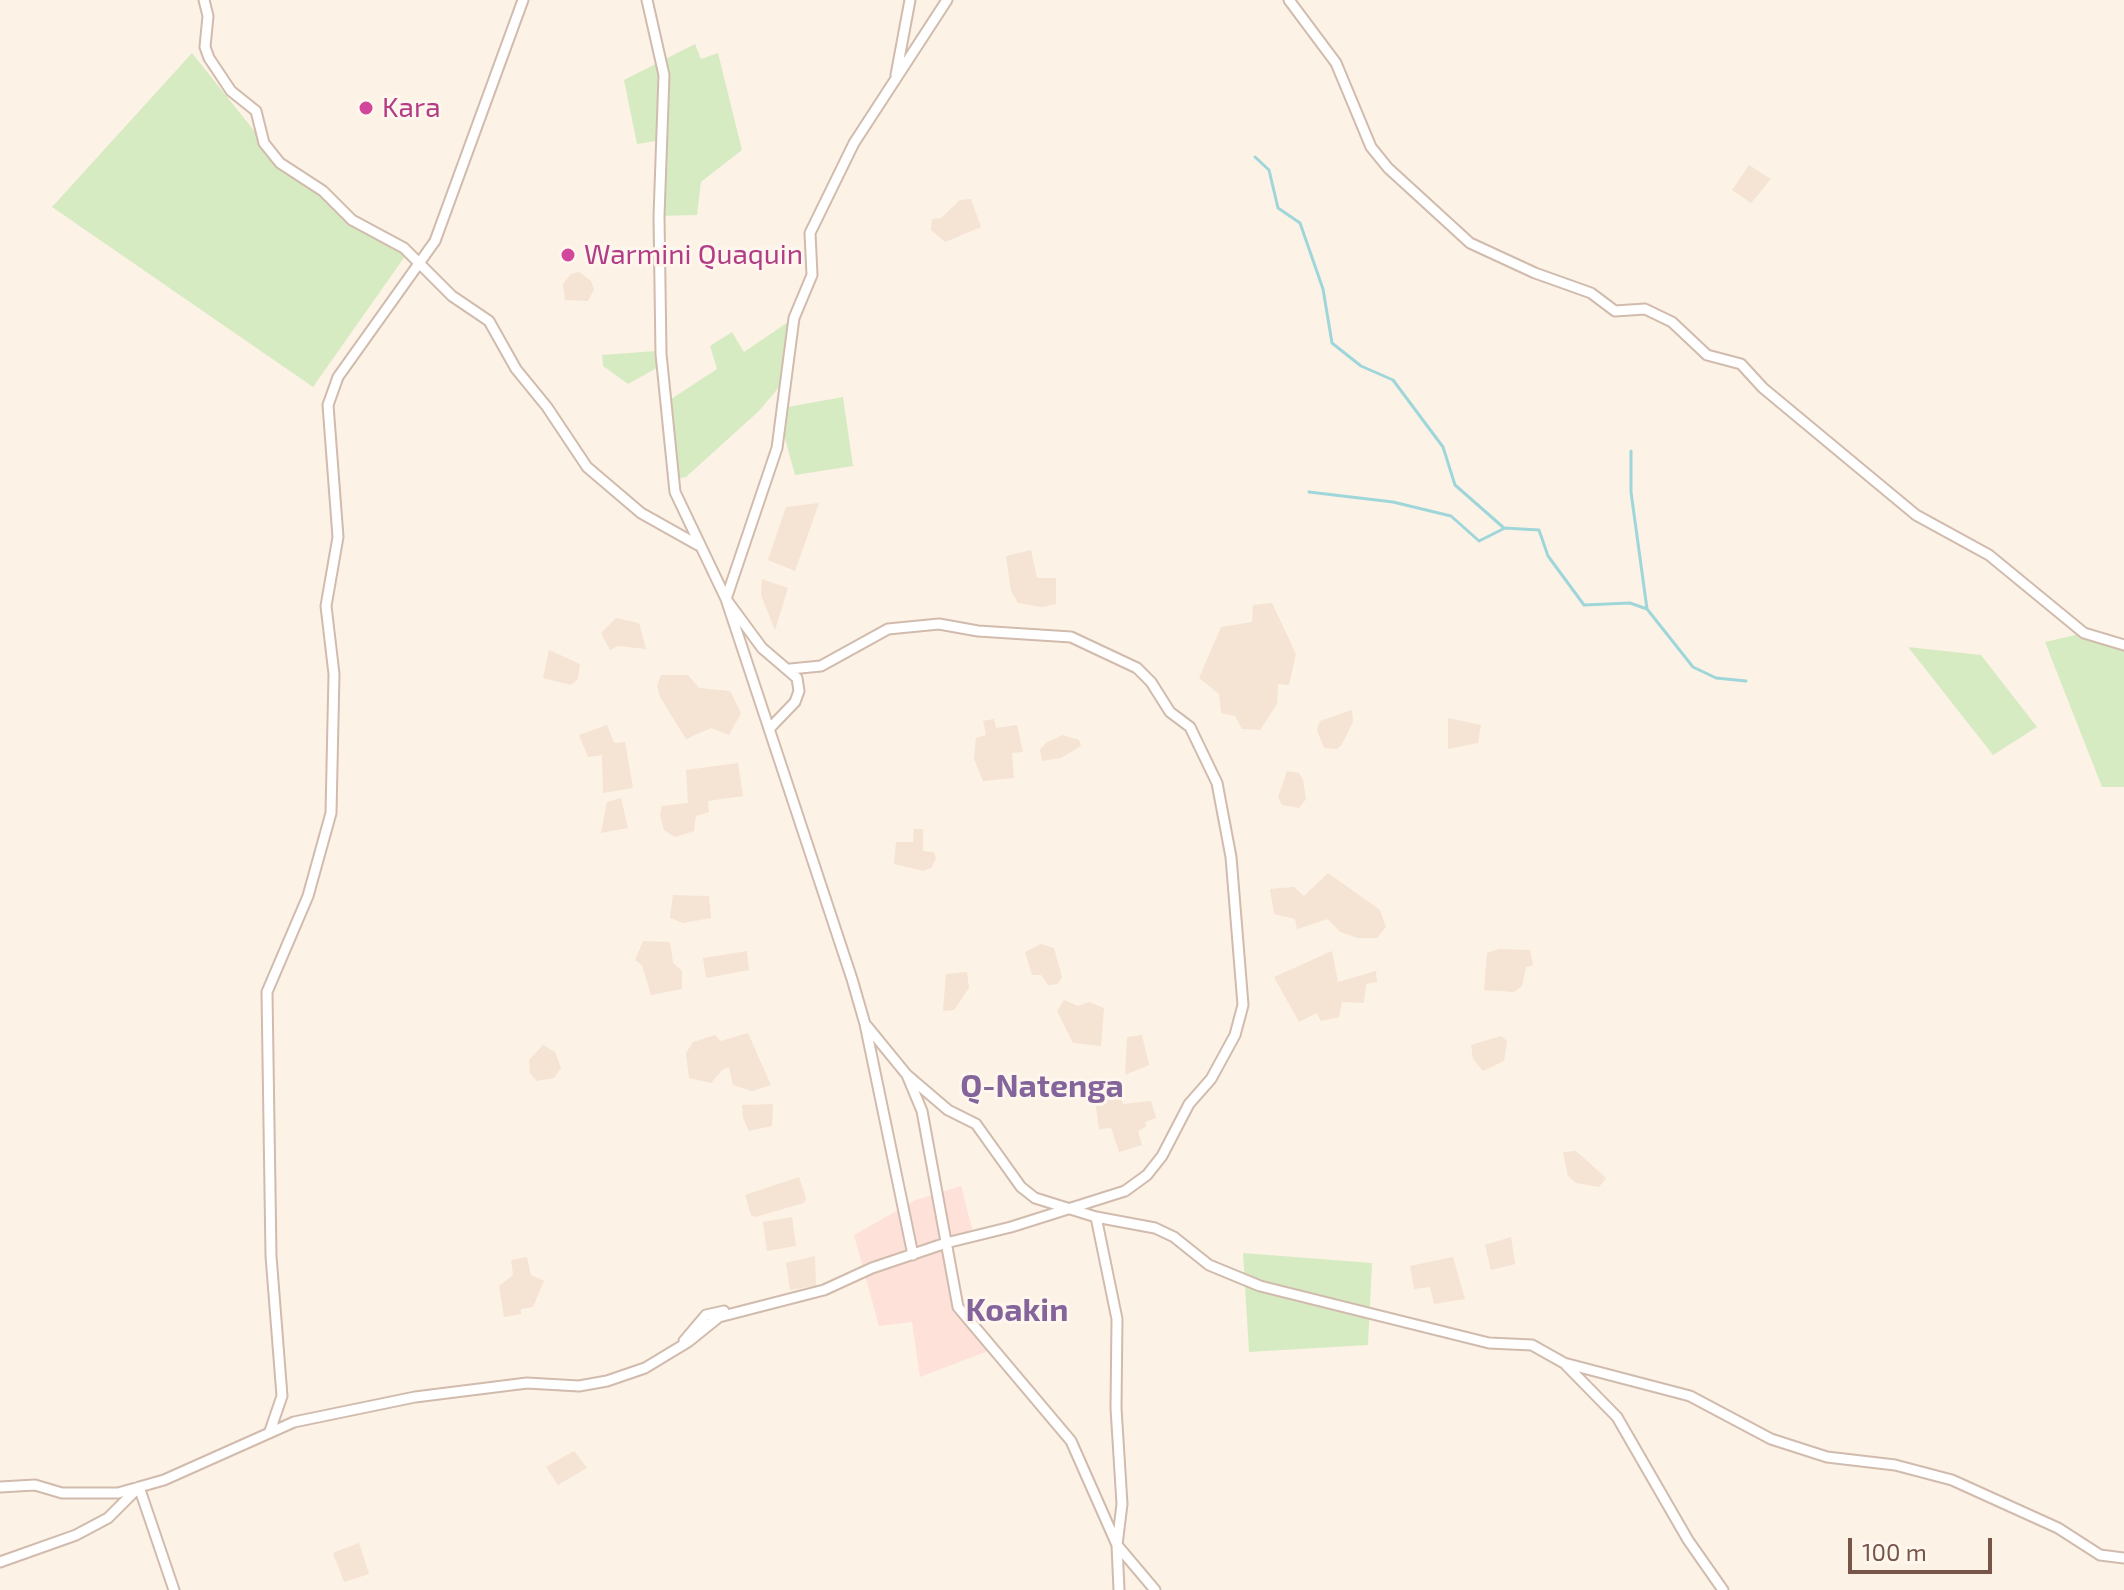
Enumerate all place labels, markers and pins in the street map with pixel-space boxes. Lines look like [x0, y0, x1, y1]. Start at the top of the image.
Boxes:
place label: Kara [382, 91, 441, 125]
marker: Kara [357, 99, 375, 117]
place label: Warmini Quaquin [584, 238, 803, 272]
marker: Warmini Quaquin [559, 246, 577, 264]

